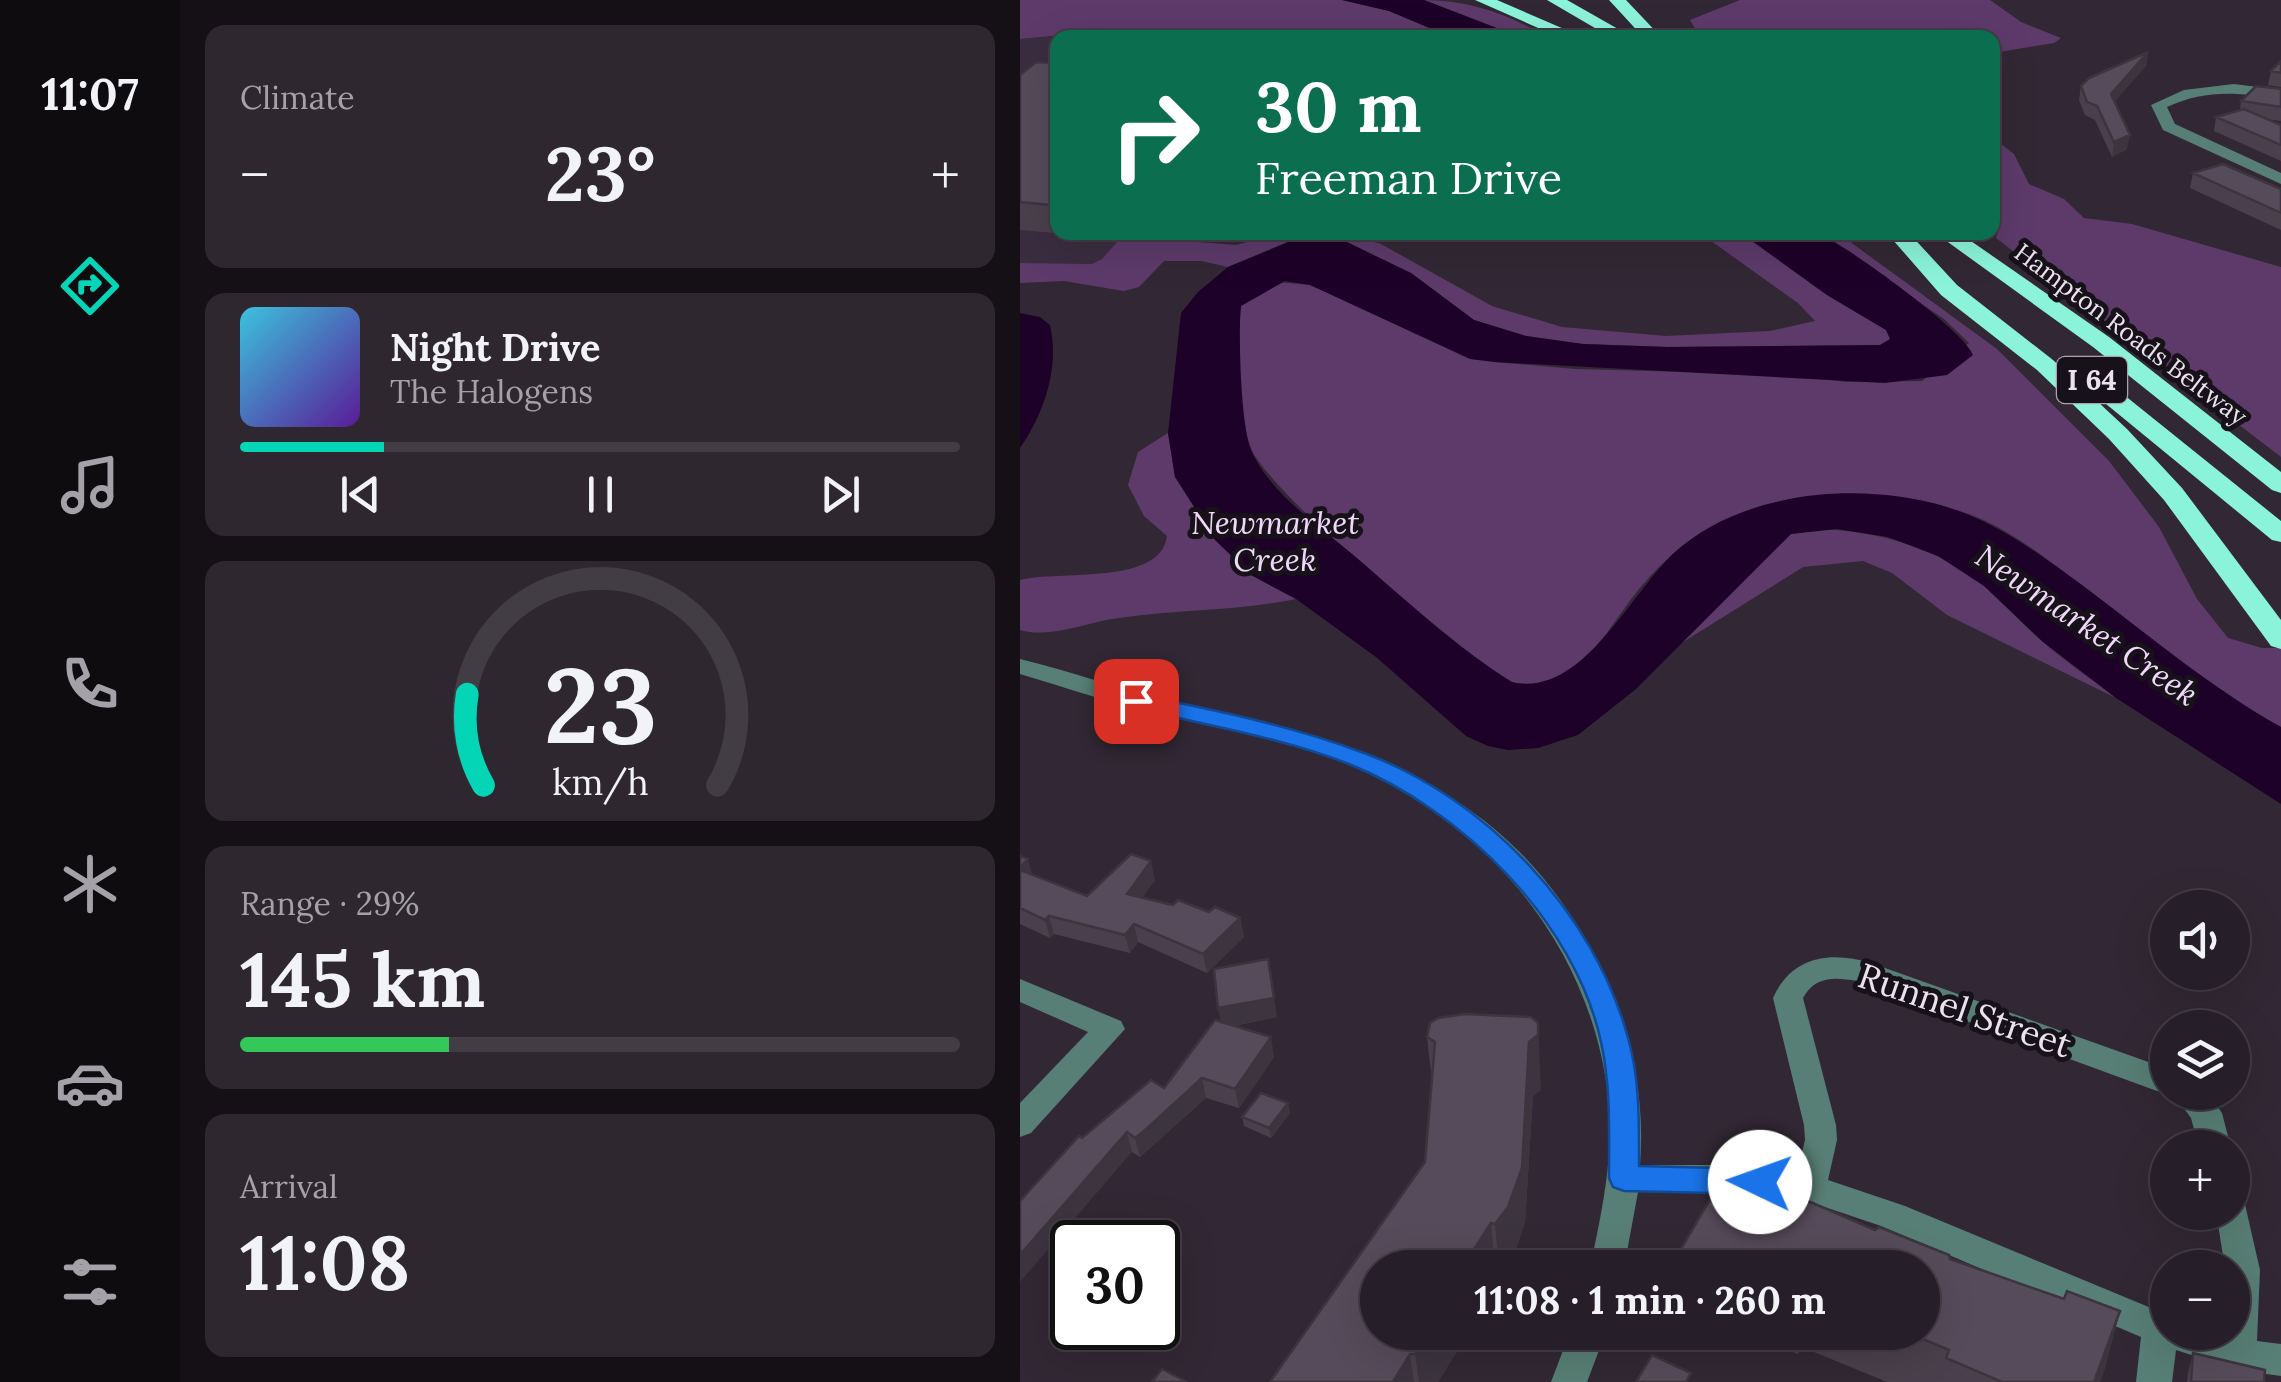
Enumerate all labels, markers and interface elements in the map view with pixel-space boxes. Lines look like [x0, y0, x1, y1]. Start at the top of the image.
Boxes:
text: 30 m [1255, 62, 1422, 151]
text: 11:07 [41, 65, 139, 122]
icon: right [1090, 70, 1220, 200]
text: Climate [240, 77, 355, 118]
text: 23° [545, 126, 655, 222]
text: − [240, 140, 269, 210]
text: + [931, 140, 960, 210]
text: Freeman Drive [1255, 149, 1562, 206]
street label: Hampton Roads Beltway [2008, 236, 2254, 433]
icon: directions [55, 251, 125, 321]
text: Night Drive [390, 323, 601, 371]
road number: I 64 [2057, 357, 2127, 403]
text: The Halogens [390, 371, 593, 412]
icon: music [55, 450, 125, 520]
icon: previous [333, 467, 388, 522]
icon: pause [573, 467, 628, 522]
icon: next [813, 467, 868, 522]
water label: Newmarket Creek [1191, 502, 1359, 580]
water label: Newmarket Creek [1968, 535, 2206, 715]
text: 23 [543, 638, 657, 771]
icon: phone [55, 649, 125, 719]
pin [1094, 659, 1179, 744]
icon: arrive [1109, 674, 1164, 729]
text: km/h [552, 759, 648, 805]
icon: climate [55, 849, 125, 919]
text: Range · 29% [240, 883, 419, 924]
map controls [2150, 890, 2250, 1350]
button: sound [2150, 890, 2250, 990]
text: 145 km [240, 932, 485, 1028]
street label: Runnel Street [1853, 953, 2078, 1068]
button: layers [2150, 1010, 2250, 1110]
icon: car [55, 1048, 125, 1118]
position arrow [1708, 1130, 1812, 1234]
button: + [2150, 1130, 2250, 1230]
text: Arrival [240, 1166, 338, 1207]
text: 11:08 [240, 1215, 410, 1311]
speed limit sign: 30 [1050, 1220, 1180, 1350]
icon: filters [55, 1247, 125, 1317]
button: − [2150, 1250, 2250, 1350]
text: 11:08 · 1 min · 260 m [1474, 1276, 1826, 1324]

